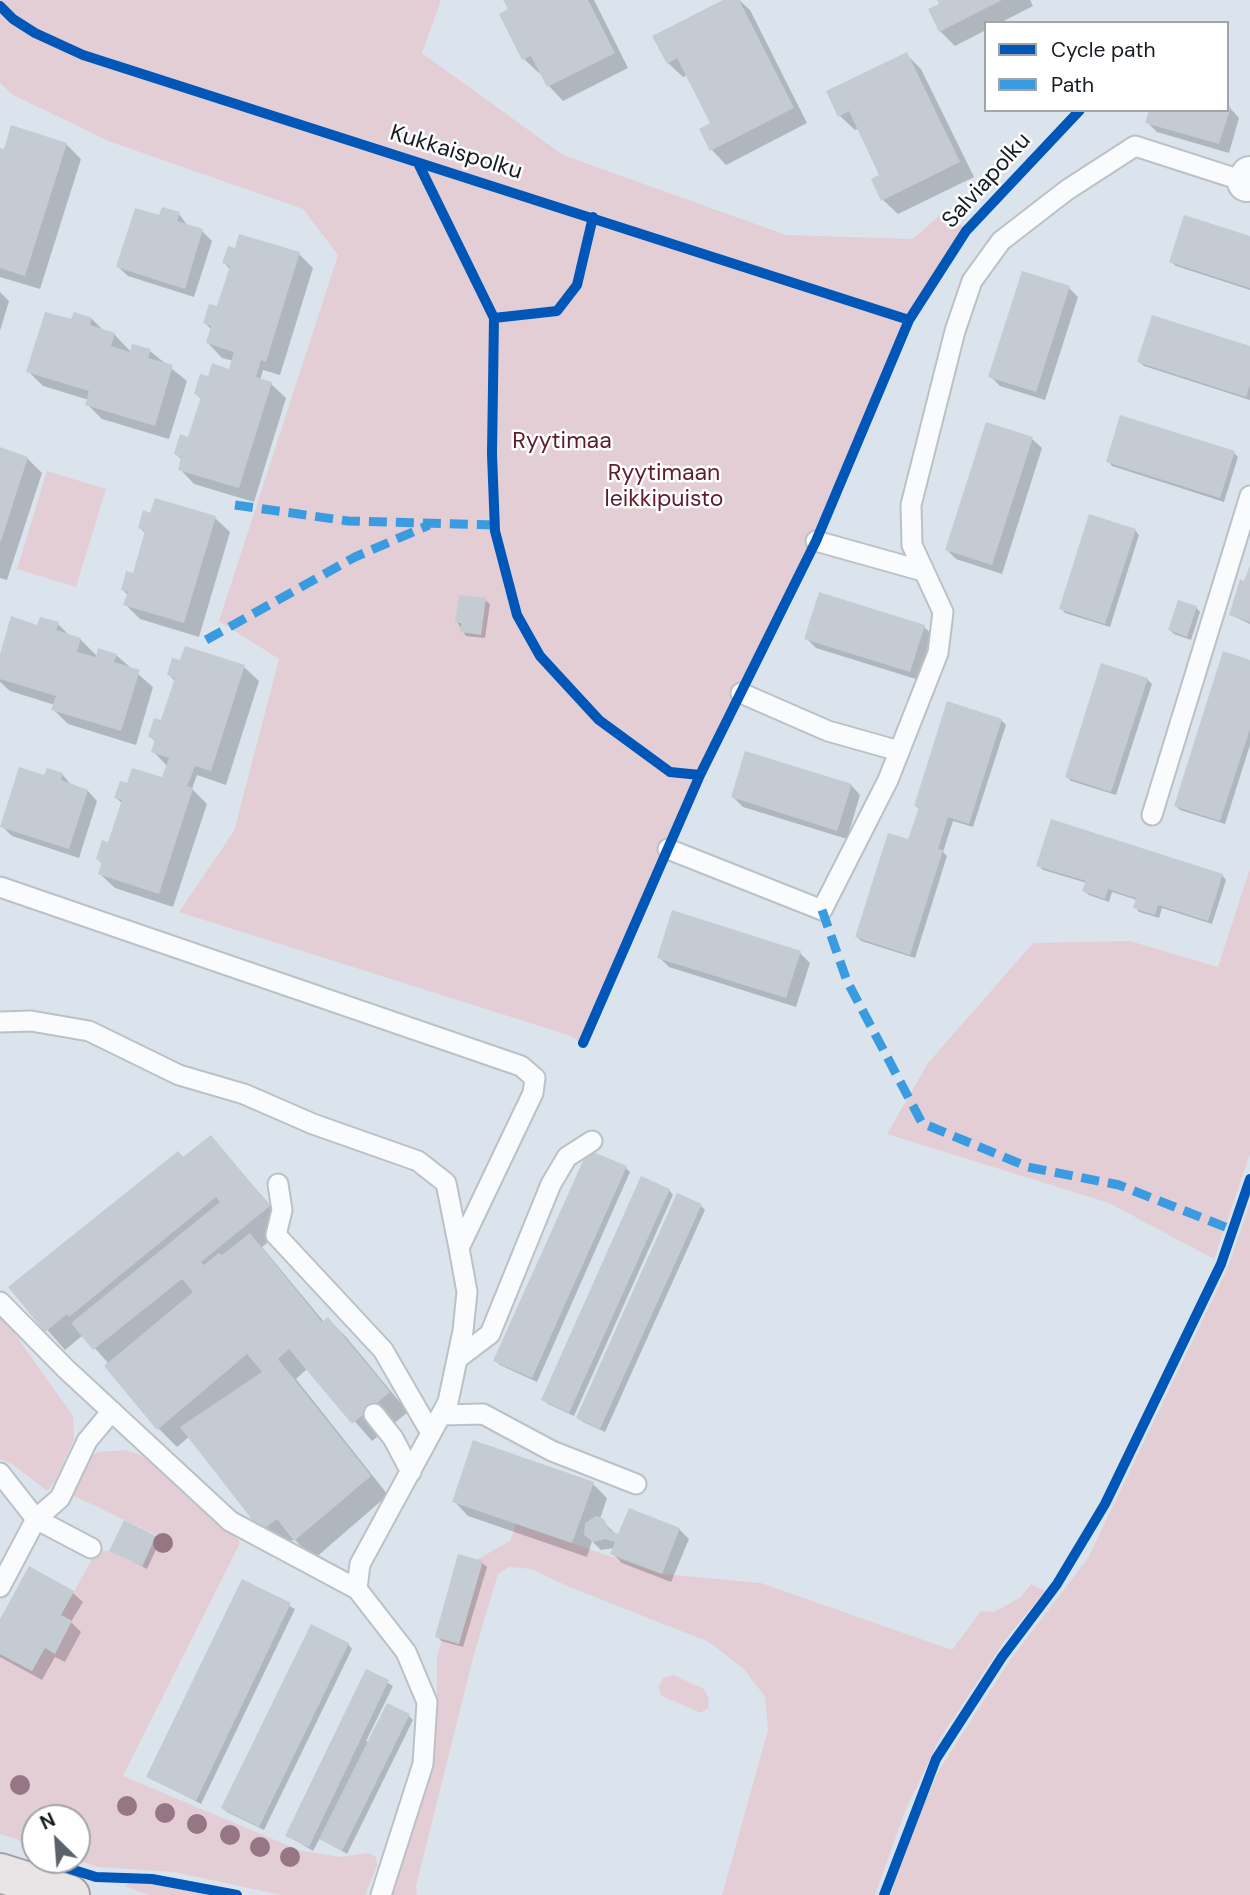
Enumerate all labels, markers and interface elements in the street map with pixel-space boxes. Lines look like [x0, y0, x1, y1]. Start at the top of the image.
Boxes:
legend [984, 21, 1229, 112]
text: Cycle path [1051, 36, 1156, 64]
text: Path [1051, 71, 1094, 99]
street label: Kukkaispolku [387, 120, 525, 186]
street label: Salviapolku [937, 128, 1037, 234]
park label: Ryytimaa [512, 428, 612, 456]
park label: Ryytimaan leikkipuisto [605, 460, 723, 514]
north arrow [21, 1804, 91, 1874]
text: N [36, 1807, 59, 1836]

